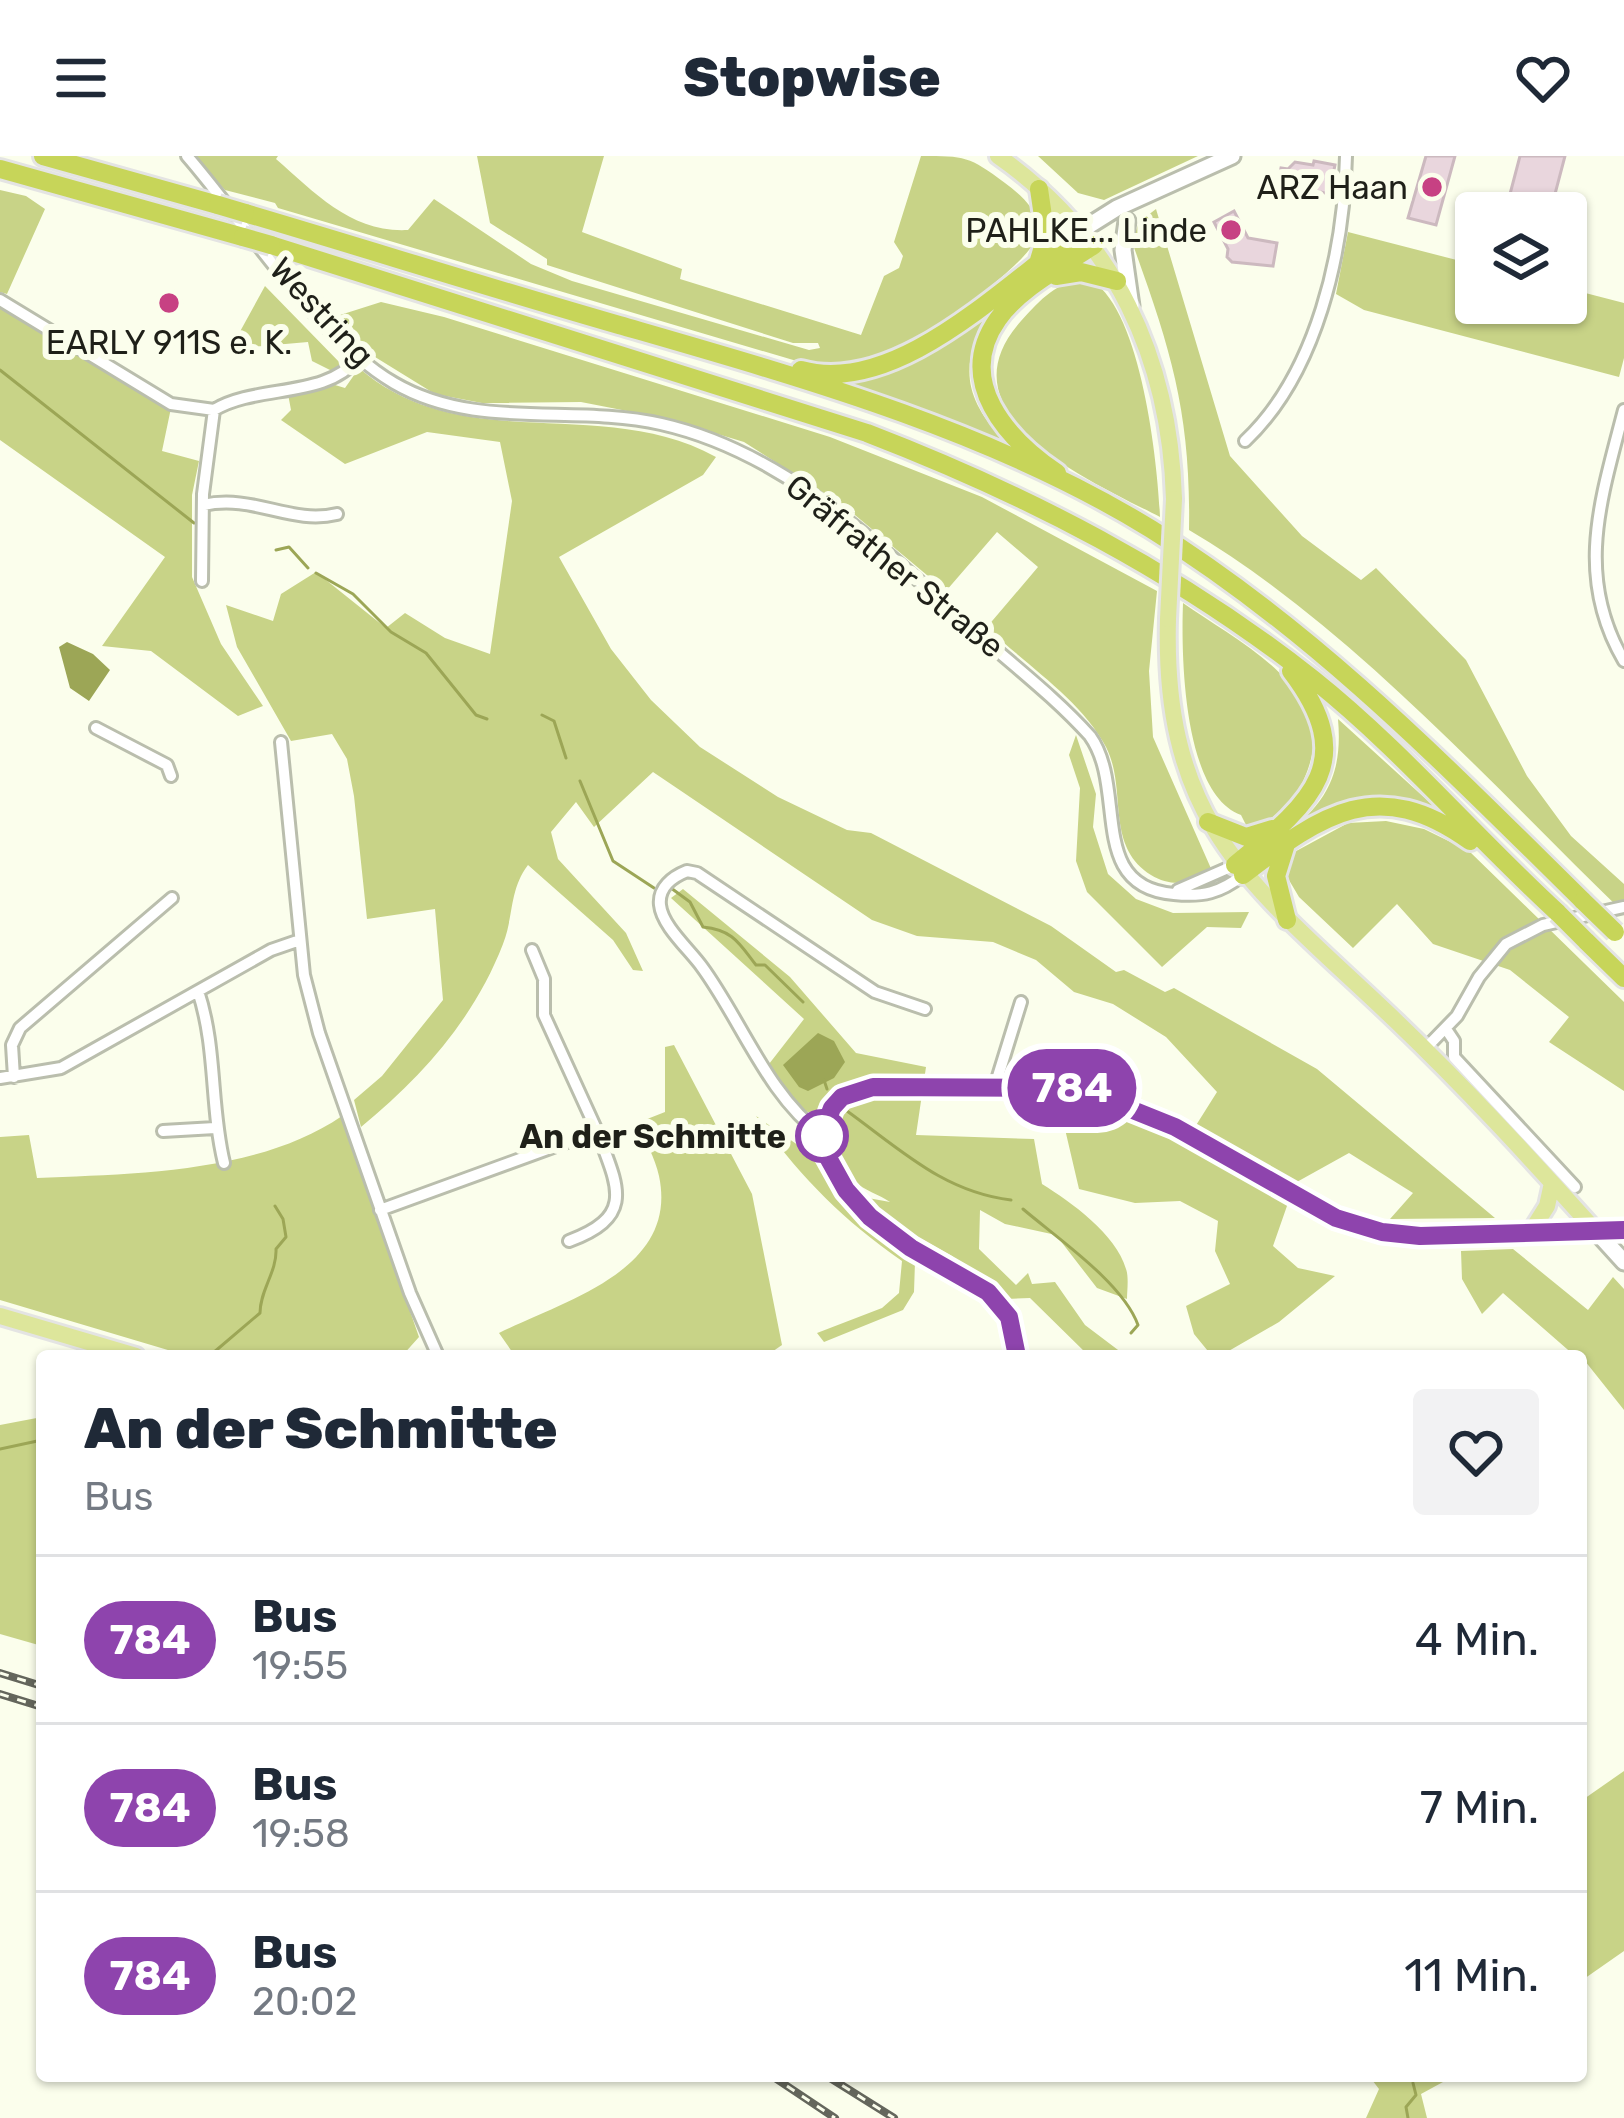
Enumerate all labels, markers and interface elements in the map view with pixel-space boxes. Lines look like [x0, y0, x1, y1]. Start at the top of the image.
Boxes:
icon: menu [48, 45, 114, 111]
icon: heart [1510, 45, 1576, 111]
text: Stopwise [683, 46, 941, 110]
place label: ARZ Haan [1256, 168, 1408, 207]
marker: ARZ Haan [1419, 174, 1445, 200]
map controls [1455, 192, 1587, 324]
button: layers [1455, 192, 1587, 324]
place label: PAHLKE... Linde [965, 211, 1207, 250]
marker: PAHLKE... Linde [1218, 217, 1244, 243]
street label: Westring [262, 250, 382, 374]
marker: EARLY 911S e. K. [156, 290, 182, 316]
place label: EARLY 911S e. K. [46, 323, 292, 362]
street label: Gräfrather Straße [778, 466, 1012, 666]
line badge: 784 [1003, 1049, 1141, 1127]
text: 784 [1031, 1063, 1113, 1113]
marker: An der Schmitte [797, 1111, 847, 1161]
place label: An der Schmitte [519, 1117, 786, 1156]
button: heart [1413, 1389, 1539, 1515]
text: An der Schmitte [84, 1395, 558, 1462]
text: Bus [84, 1474, 153, 1520]
text: Bus [252, 1590, 337, 1643]
text: 4 Min. [1415, 1613, 1539, 1666]
text: 784 [109, 1615, 191, 1665]
text: 19:55 [252, 1643, 348, 1689]
text: Bus [252, 1758, 337, 1811]
text: 7 Min. [1420, 1781, 1539, 1834]
text: 784 [109, 1783, 191, 1833]
text: 19:58 [252, 1811, 350, 1857]
text: Bus [252, 1926, 337, 1979]
text: 11 Min. [1404, 1949, 1539, 2002]
text: 784 [109, 1951, 191, 2001]
text: 20:02 [252, 1979, 357, 2025]

